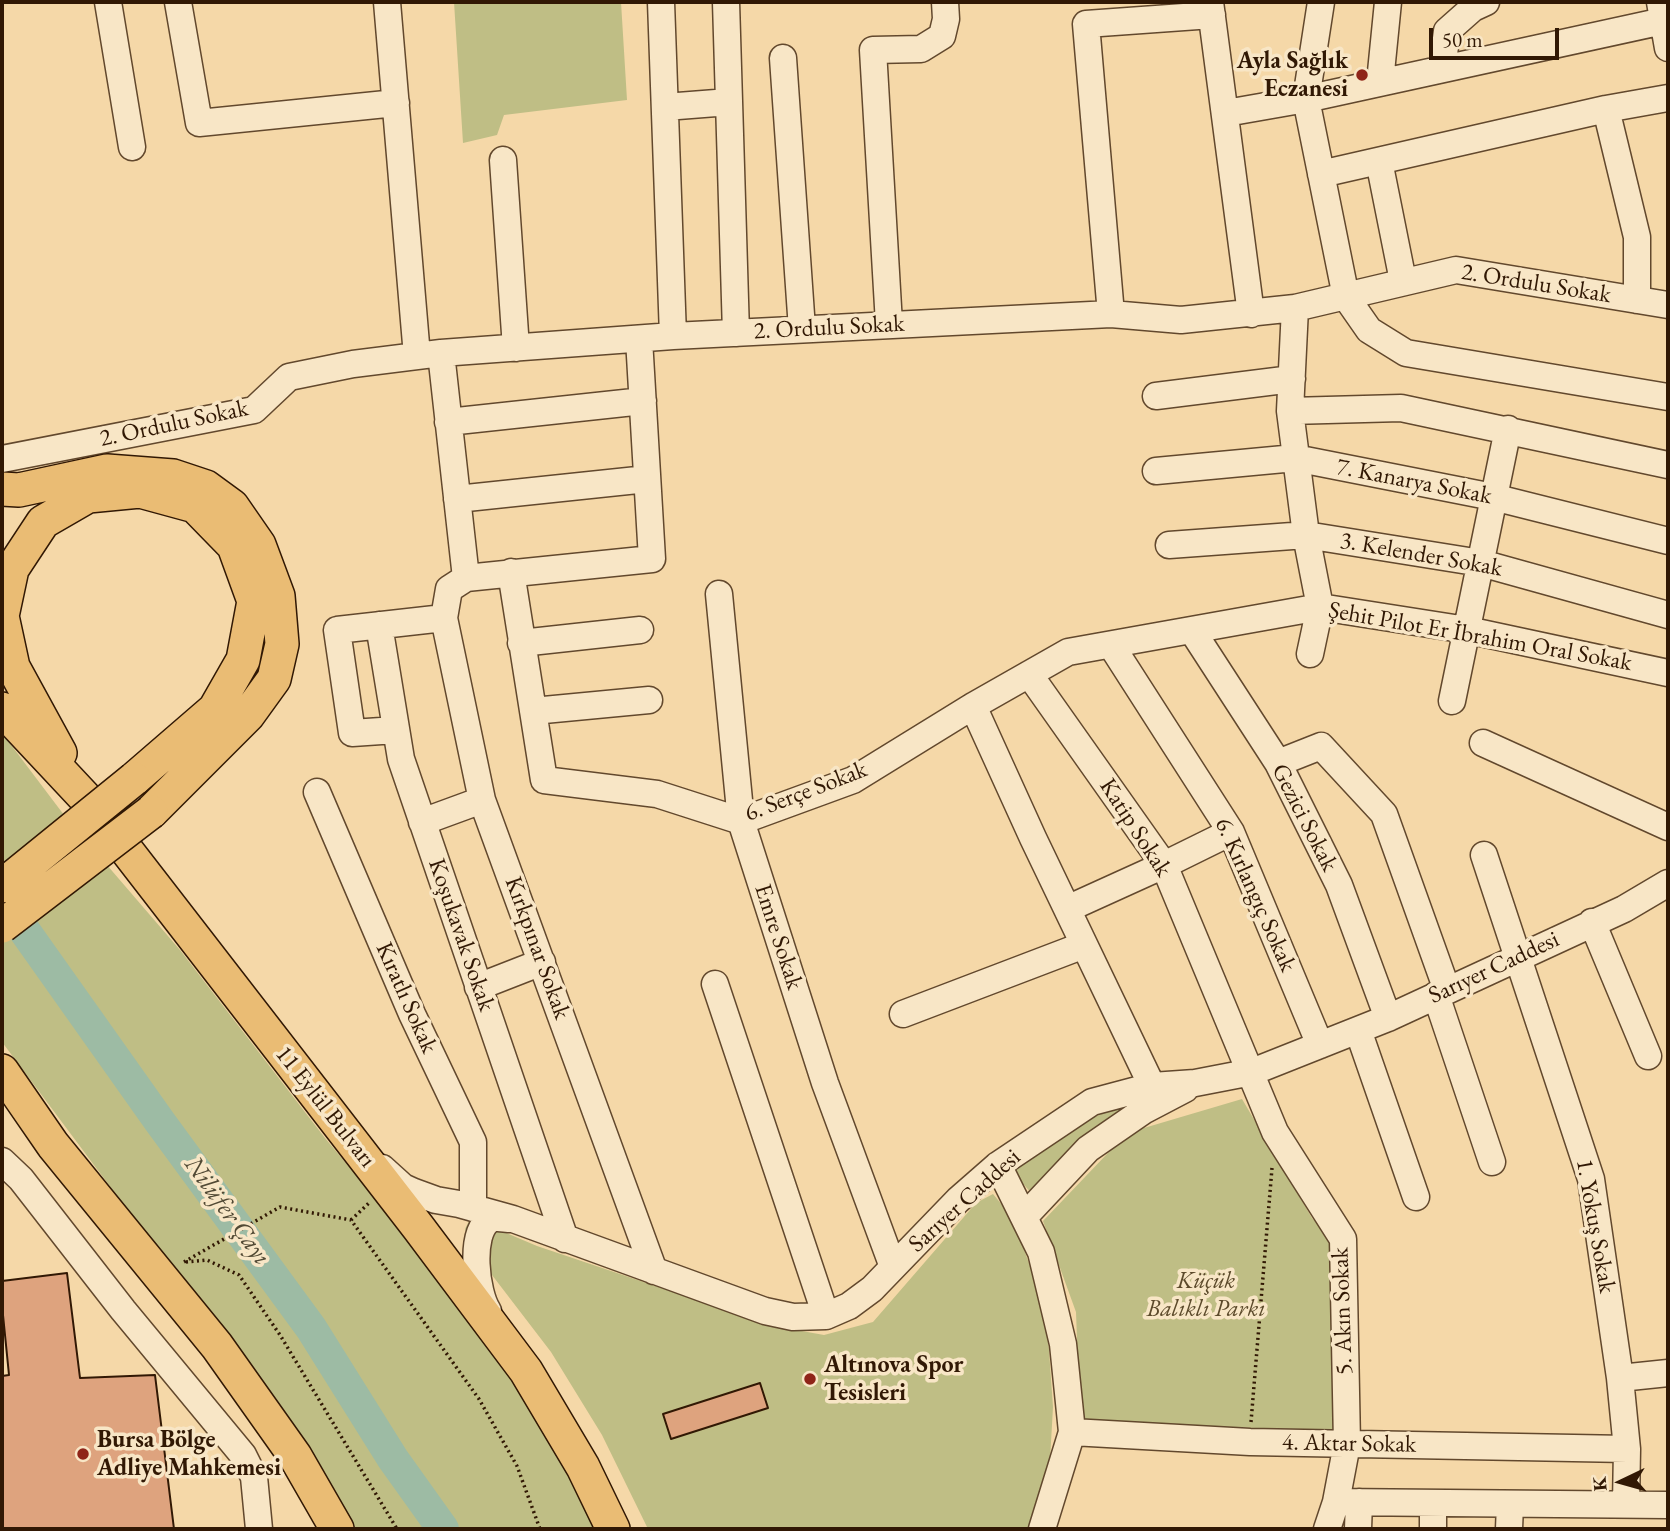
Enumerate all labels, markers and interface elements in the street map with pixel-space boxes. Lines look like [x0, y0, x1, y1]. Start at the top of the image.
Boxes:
scale bar [1432, 14, 1562, 58]
text: 50 m [1442, 26, 1483, 53]
place label: Ayla Sağlık Eczanesi [1237, 47, 1348, 103]
marker: Ayla Sağlık Eczanesi [1354, 67, 1370, 83]
street label: 2. Ordulu Sokak [1459, 258, 1613, 310]
street label: 2. Ordulu Sokak [753, 310, 905, 346]
street label: 2. Ordulu Sokak [97, 394, 251, 454]
street label: 7. Kanarya Sokak [1334, 453, 1494, 511]
street label: 3. Kelender Sokak [1338, 527, 1504, 583]
street label: Şehit Pilot Er İbrahim Oral Sokak [1326, 596, 1634, 678]
street label: 6. Serçe Sokak [741, 756, 871, 828]
street label: Gezici Sokak [1265, 759, 1343, 877]
street label: Katip Sokak [1093, 773, 1177, 883]
street label: 6. Kırlangıç Sokak [1208, 813, 1302, 977]
street label: Koşukavak Sokak [421, 855, 501, 1015]
street label: Kırkpınar Sokak [498, 873, 576, 1023]
street label: Emre Sokak [747, 881, 809, 993]
street label: Sarıyer Caddesi [1424, 925, 1564, 1011]
street label: Kıratlı Sokak [369, 938, 443, 1058]
street label: 11 Eylül Bulvarı [269, 1041, 381, 1173]
street label: Sarıyer Caddesi [903, 1143, 1027, 1259]
water label: Nilüfer Çayı [177, 1151, 277, 1271]
street label: 1. Yokuş Sokak [1569, 1157, 1621, 1295]
street label: 5. Akın Sokak [1326, 1247, 1360, 1375]
park label: Küçük Balıklı Parkı [1147, 1267, 1265, 1323]
place label: Altınova Spor Tesisleri [824, 1351, 963, 1407]
marker: Altınova Spor Tesisleri [802, 1371, 818, 1387]
place label: Bursa Bölge Adliye Mahkemesi [97, 1426, 281, 1482]
street label: 4. Aktar Sokak [1282, 1428, 1416, 1460]
marker: Bursa Bölge Adliye Mahkemesi [75, 1446, 91, 1462]
north arrow [1586, 1447, 1656, 1517]
text: K [1586, 1476, 1613, 1492]

